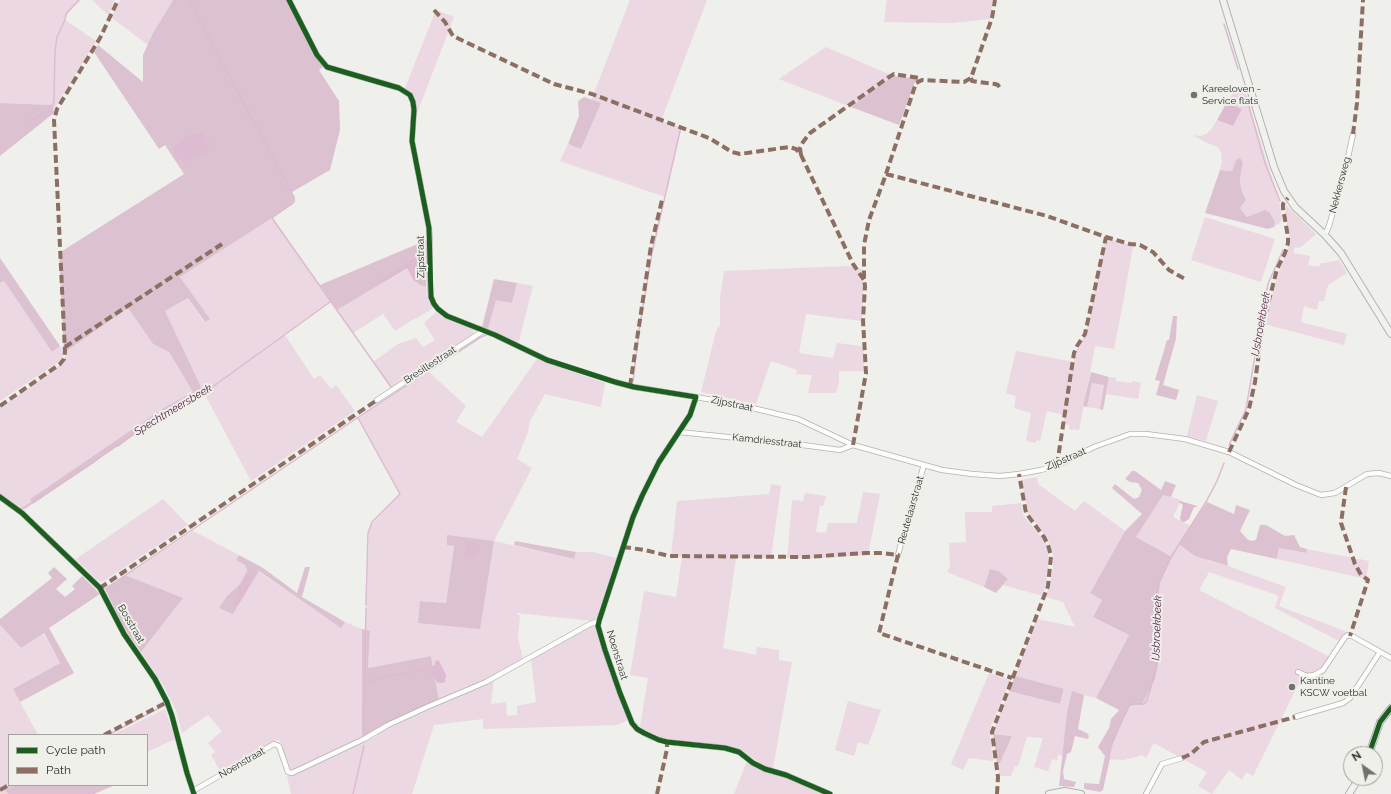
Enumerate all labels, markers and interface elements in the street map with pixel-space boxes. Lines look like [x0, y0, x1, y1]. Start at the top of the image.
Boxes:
place label: Kareeloven - Service flats [1202, 83, 1261, 106]
marker: Kareeloven - Service flats [1189, 90, 1199, 100]
street label: Nekkersweg [1327, 155, 1353, 215]
street label: Zijpstraat [415, 236, 427, 278]
water label: IJsbroekbeek [1249, 291, 1273, 357]
street label: Bresillestraat [402, 344, 458, 386]
water label: Spechtmeersbeek [132, 381, 214, 439]
street label: Zijpstraat [710, 394, 754, 414]
street label: Kamdriesstraat [732, 431, 802, 451]
street label: Zijpstraat [1044, 445, 1088, 473]
street label: Reutelaarstraat [896, 475, 926, 545]
water label: IJsbroekbeek [1149, 595, 1165, 661]
street label: Bosstraat [115, 602, 147, 646]
street label: Noenstraat [604, 629, 630, 681]
place label: Kantine KSCW voetbal [1300, 675, 1367, 698]
marker: Kantine KSCW voetbal [1287, 682, 1297, 692]
legend [8, 734, 148, 786]
text: Cycle path [46, 743, 105, 757]
street label: Noenstraat [217, 745, 267, 781]
north arrow [1343, 746, 1383, 786]
text: N [1350, 749, 1364, 764]
text: Path [46, 763, 71, 777]

